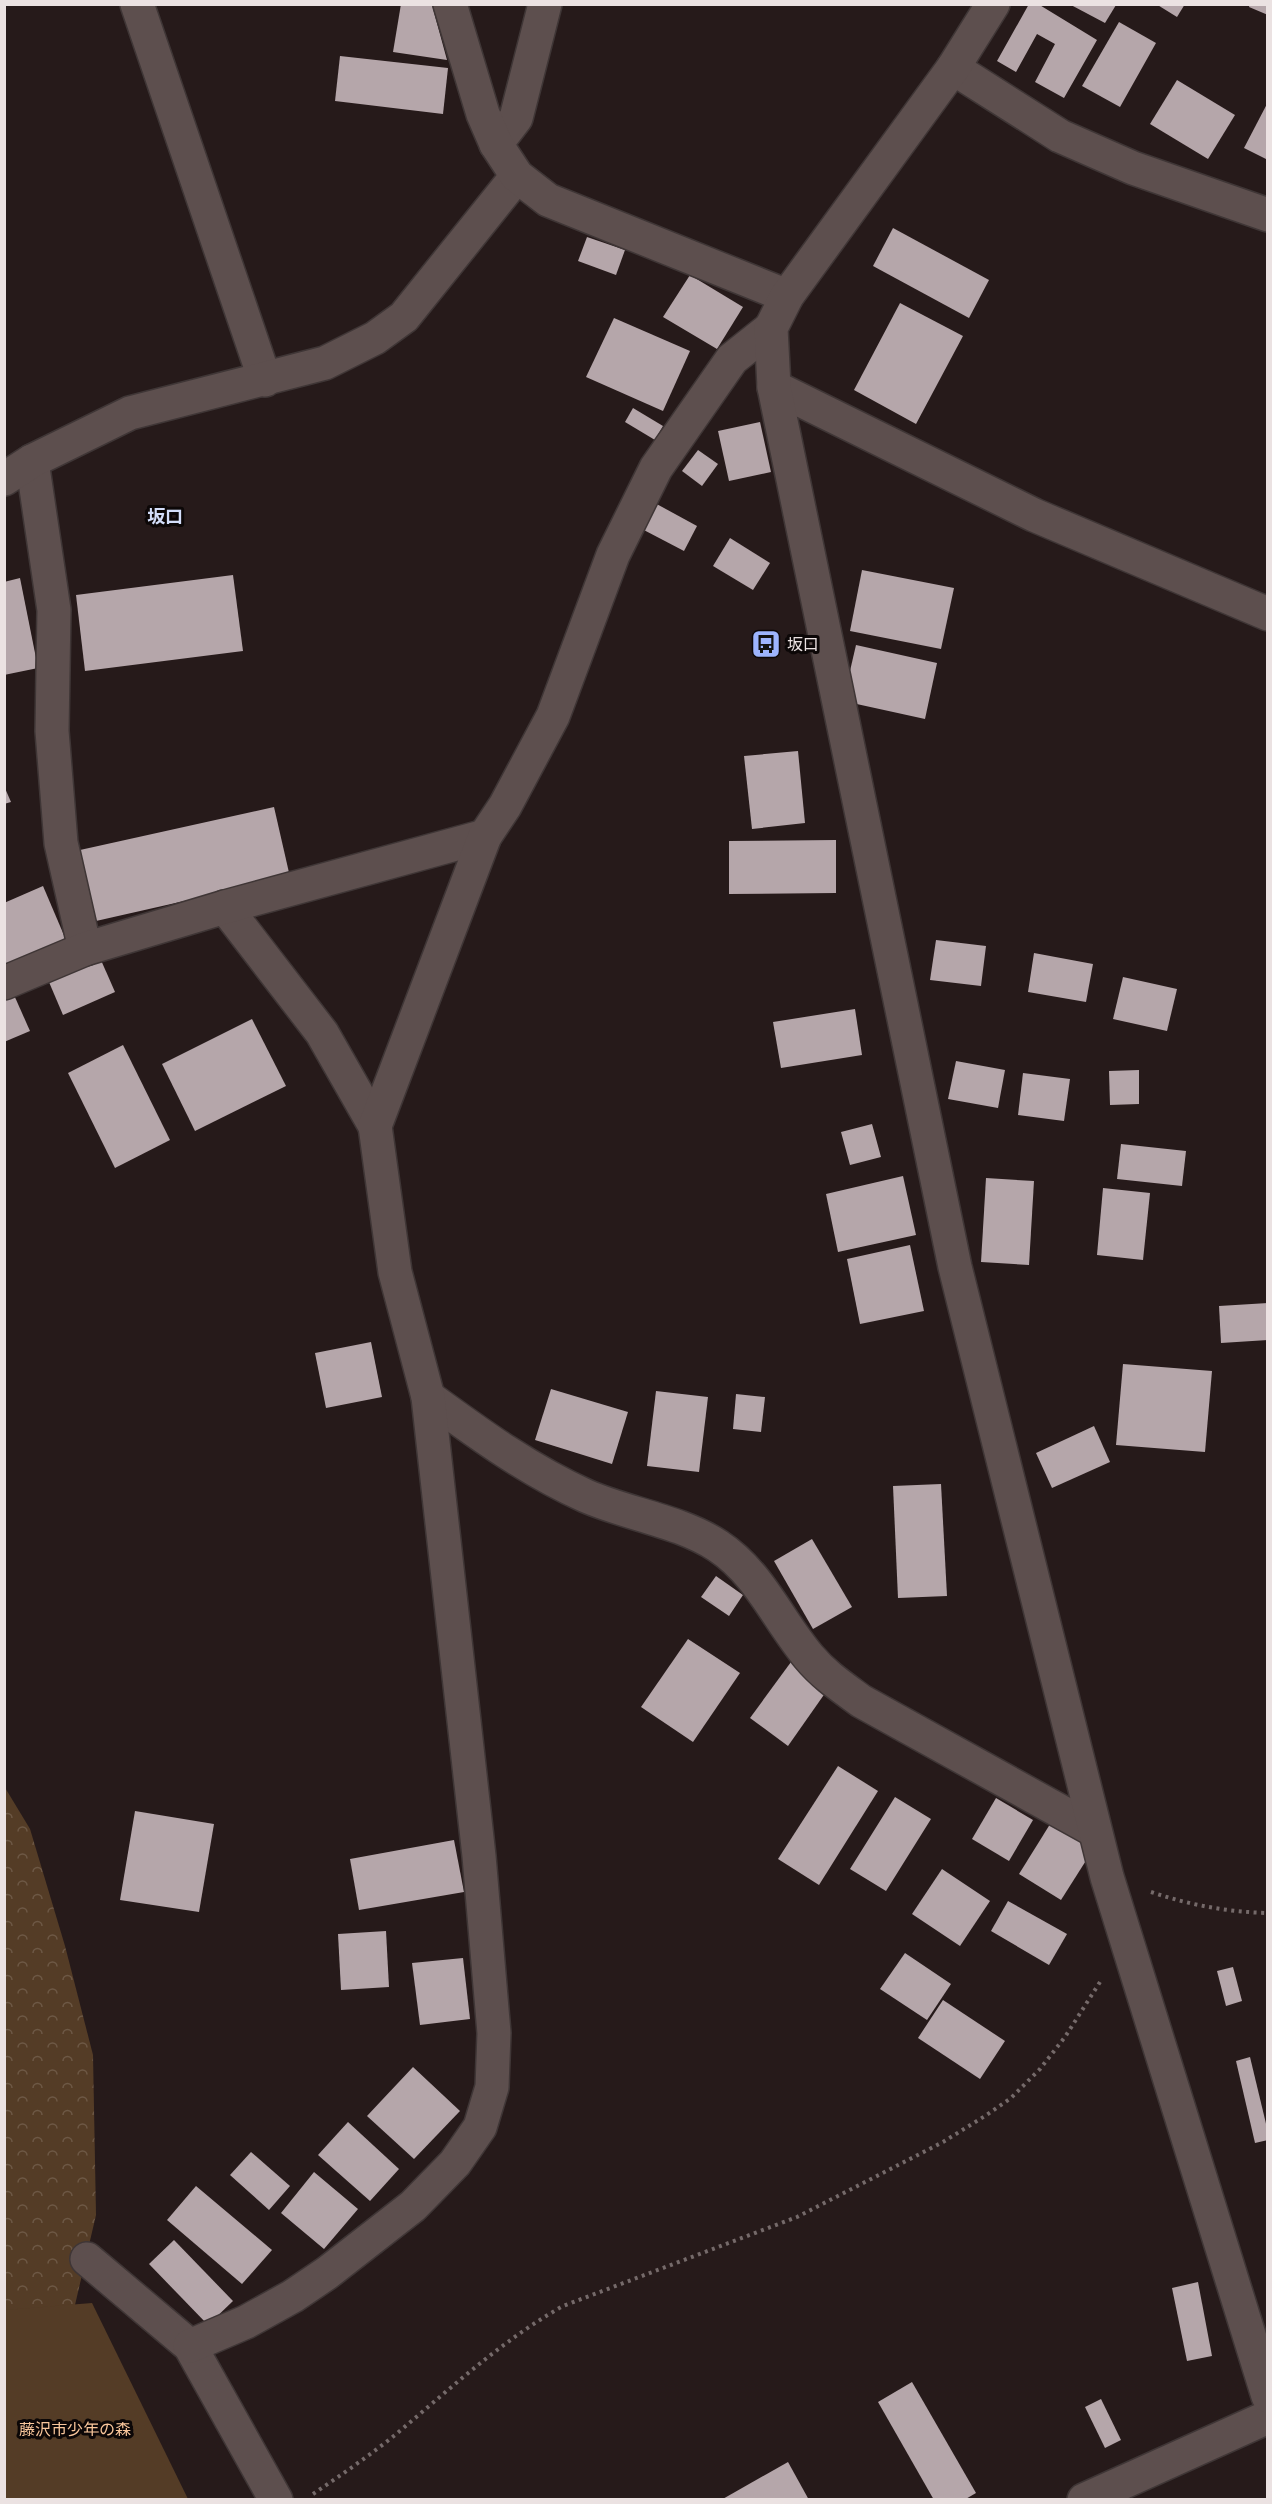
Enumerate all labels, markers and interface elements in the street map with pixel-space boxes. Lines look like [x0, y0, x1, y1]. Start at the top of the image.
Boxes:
district label: 坂口 [147, 505, 183, 527]
bus stop icon: 坂口 [750, 628, 782, 660]
place label: 坂口 [787, 634, 819, 653]
park label: 藤沢市少年の森 [19, 2419, 131, 2438]

